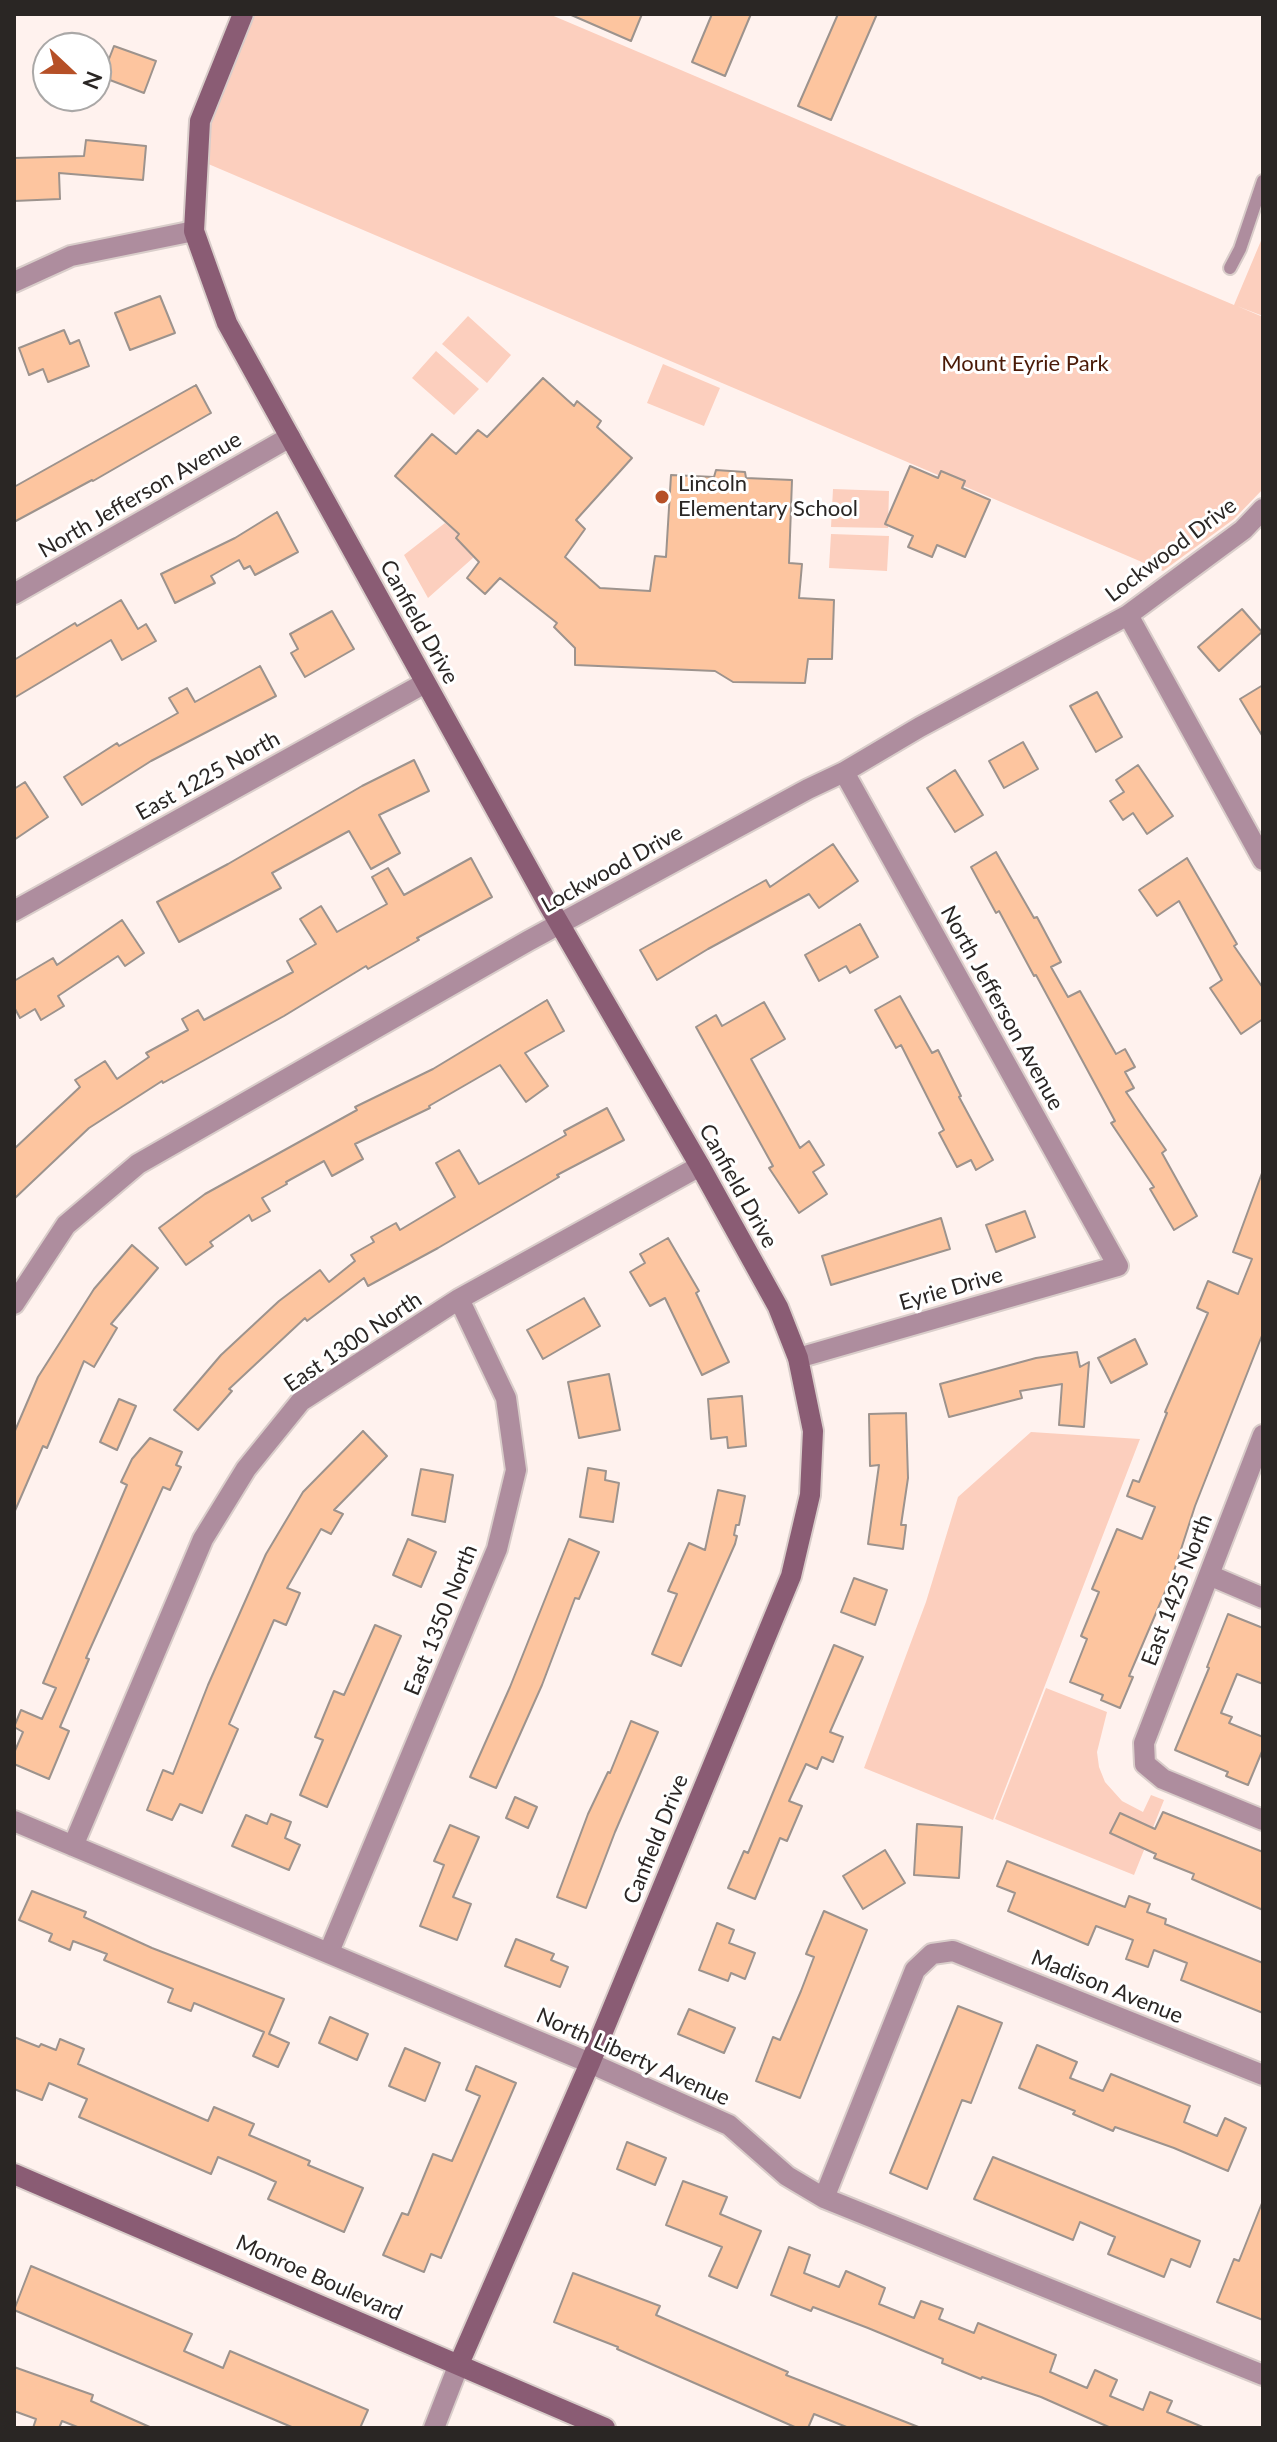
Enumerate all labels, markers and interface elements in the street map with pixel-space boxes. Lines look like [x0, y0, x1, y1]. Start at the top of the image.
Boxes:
north arrow [32, 32, 112, 112]
text: N [77, 68, 109, 93]
park label: Mount Eyrie Park [941, 351, 1109, 377]
street label: North Jefferson Avenue [34, 426, 246, 564]
place label: Lincoln Elementary School [678, 471, 858, 522]
marker: Lincoln Elementary School [653, 488, 671, 506]
street label: Lockwood Drive [1100, 492, 1242, 608]
street label: Canfield Drive [374, 555, 464, 689]
street label: East 1225 North [131, 726, 285, 826]
street label: Lockwood Drive [537, 819, 687, 919]
street label: North Jefferson Avenue [935, 901, 1069, 1115]
street label: Canfield Drive [693, 1119, 783, 1253]
street label: Eyrie Drive [896, 1262, 1006, 1316]
street label: East 1300 North [279, 1286, 427, 1398]
street label: East 1425 North [1136, 1510, 1218, 1670]
street label: East 1350 North [399, 1541, 483, 1699]
street label: Canfield Drive [618, 1770, 694, 1908]
street label: Madison Avenue [1027, 1945, 1187, 2029]
street label: North Liberty Avenue [532, 2002, 734, 2112]
street label: Monroe Boulevard [232, 2229, 406, 2327]

